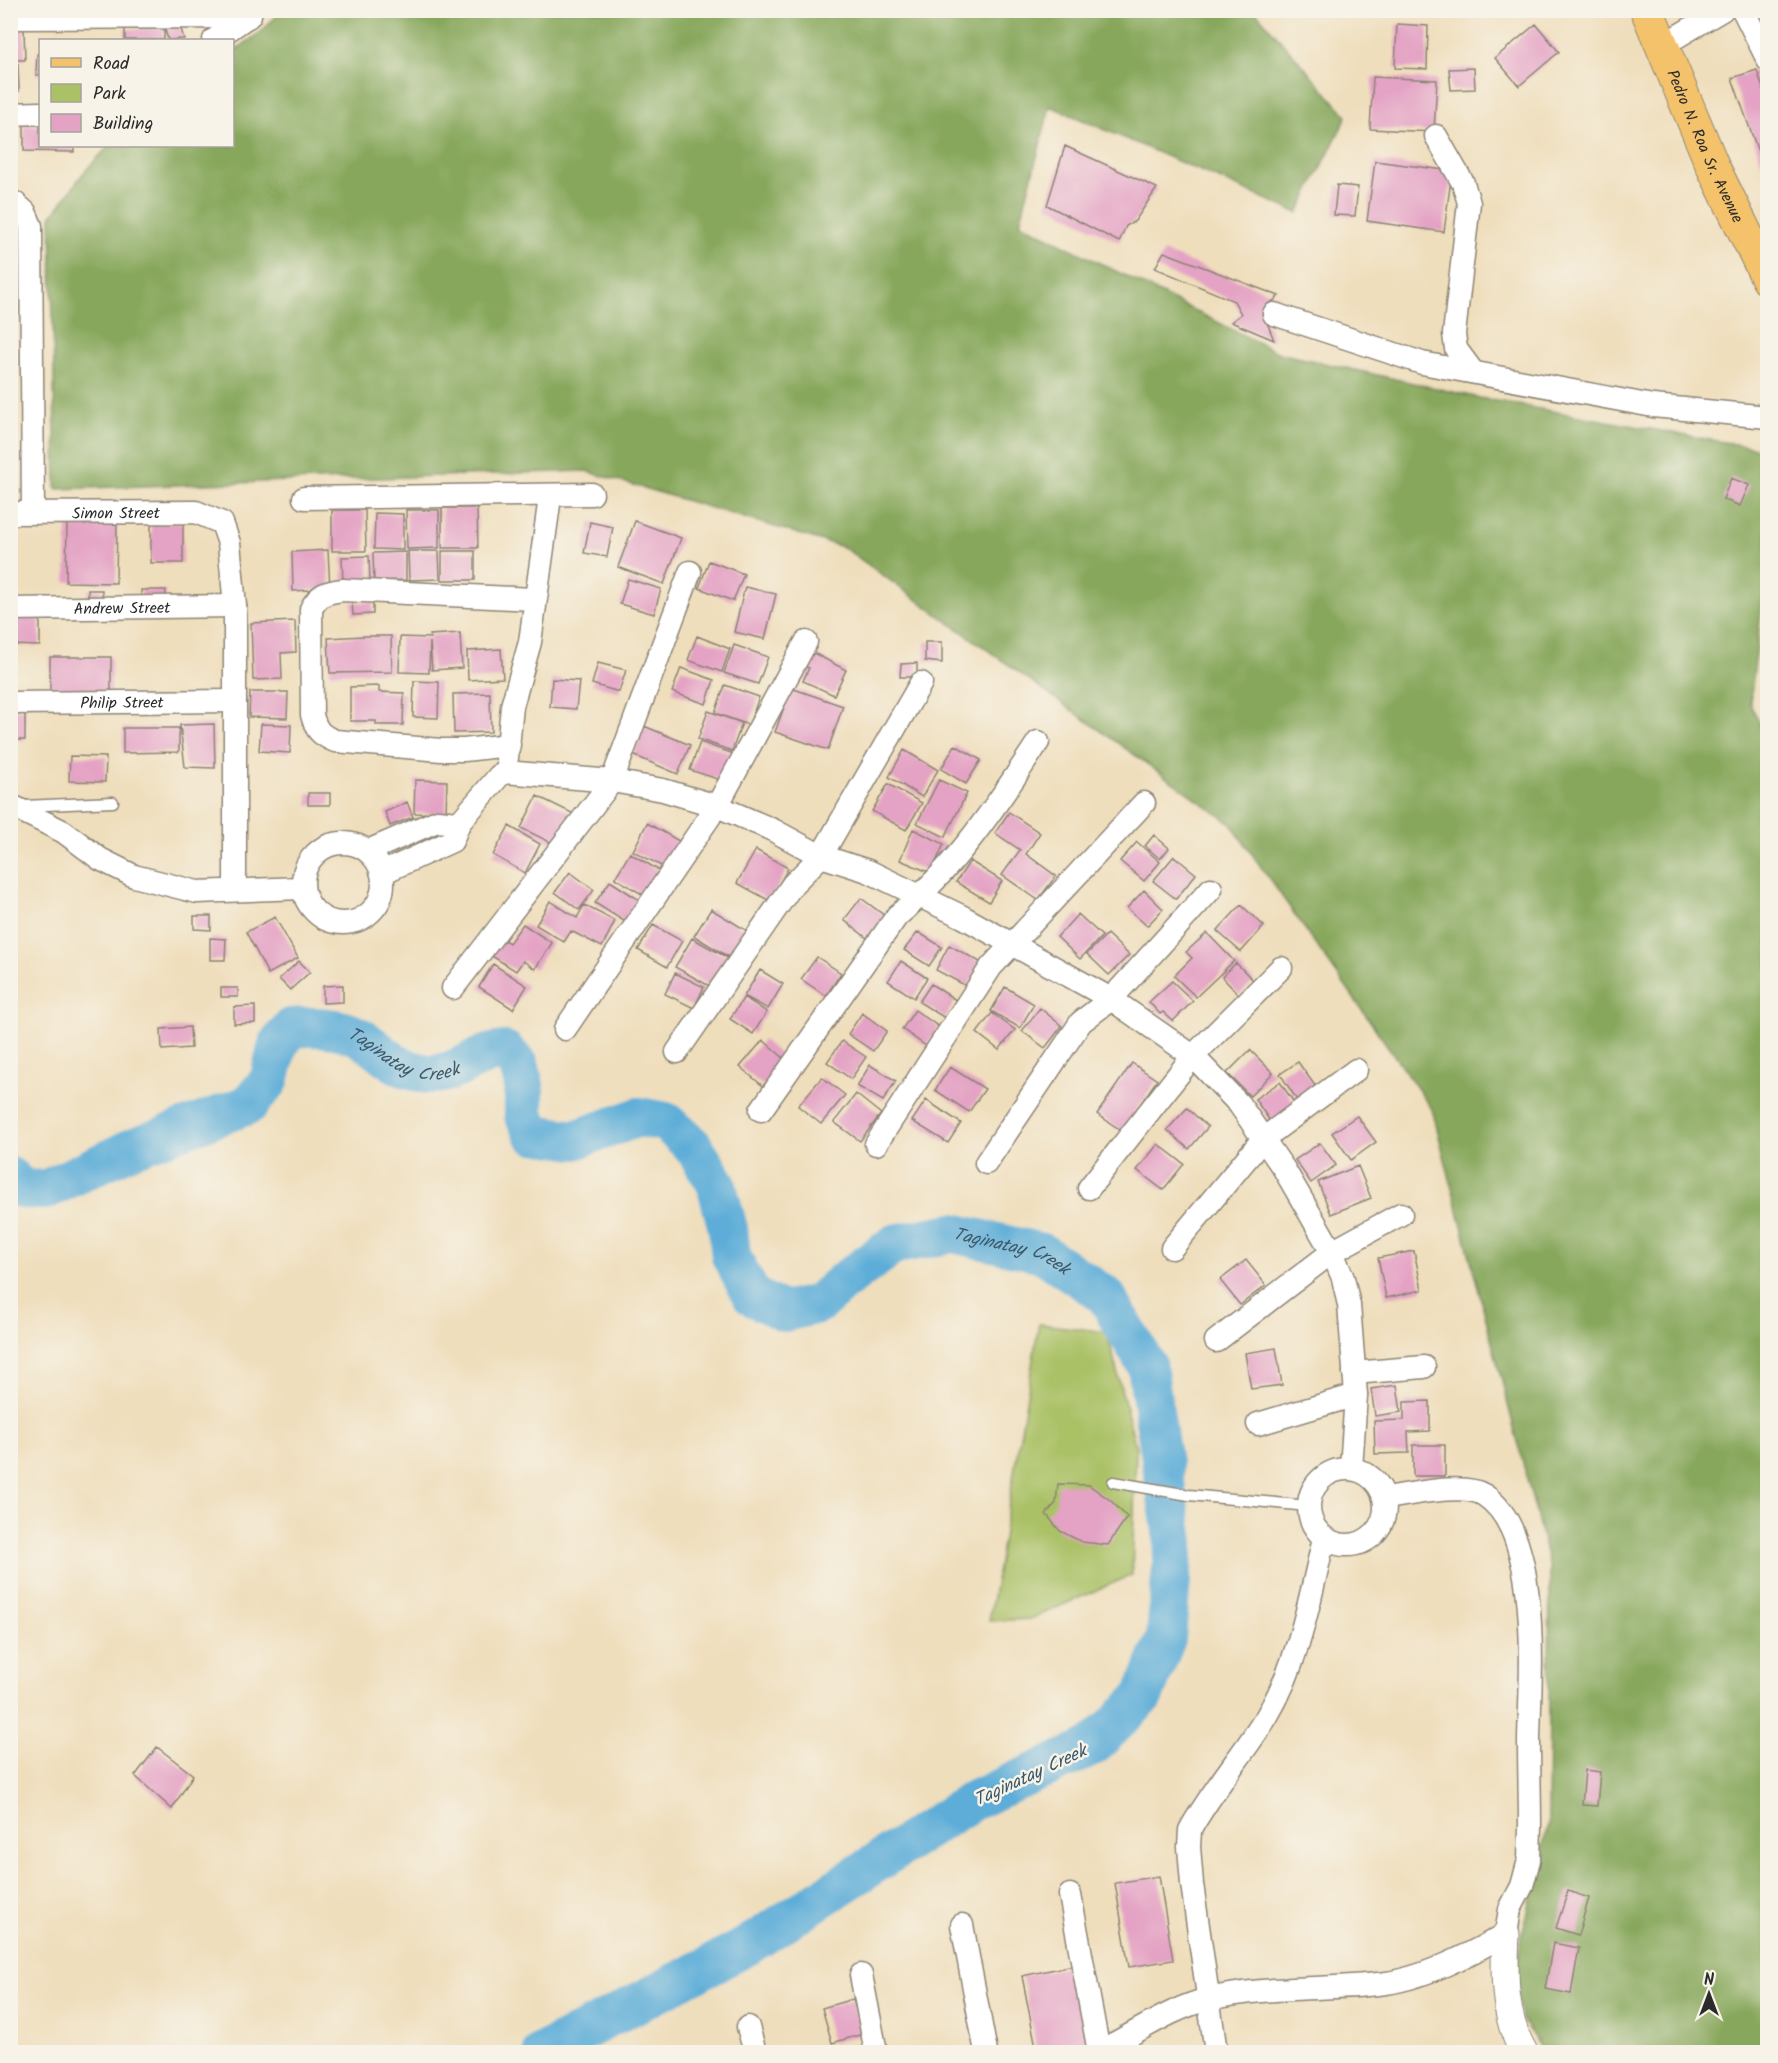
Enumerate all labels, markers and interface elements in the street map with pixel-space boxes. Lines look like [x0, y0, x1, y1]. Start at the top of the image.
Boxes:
legend [39, 39, 234, 147]
text: Road [93, 50, 130, 79]
street label: Pedro N. Roa Sr. Avenue [1659, 66, 1750, 227]
text: Park [93, 80, 126, 109]
text: Building [93, 110, 153, 139]
street label: Simon Street [72, 501, 161, 527]
street label: Andrew Street [74, 596, 171, 622]
street label: Philip Street [80, 691, 165, 716]
water label: Taginatay Creek [343, 1021, 467, 1090]
water label: Taginatay Creek [950, 1221, 1077, 1285]
water label: Taginatay Creek [969, 1736, 1094, 1815]
north arrow [1679, 1964, 1739, 2024]
text: N [1704, 1968, 1714, 1993]

